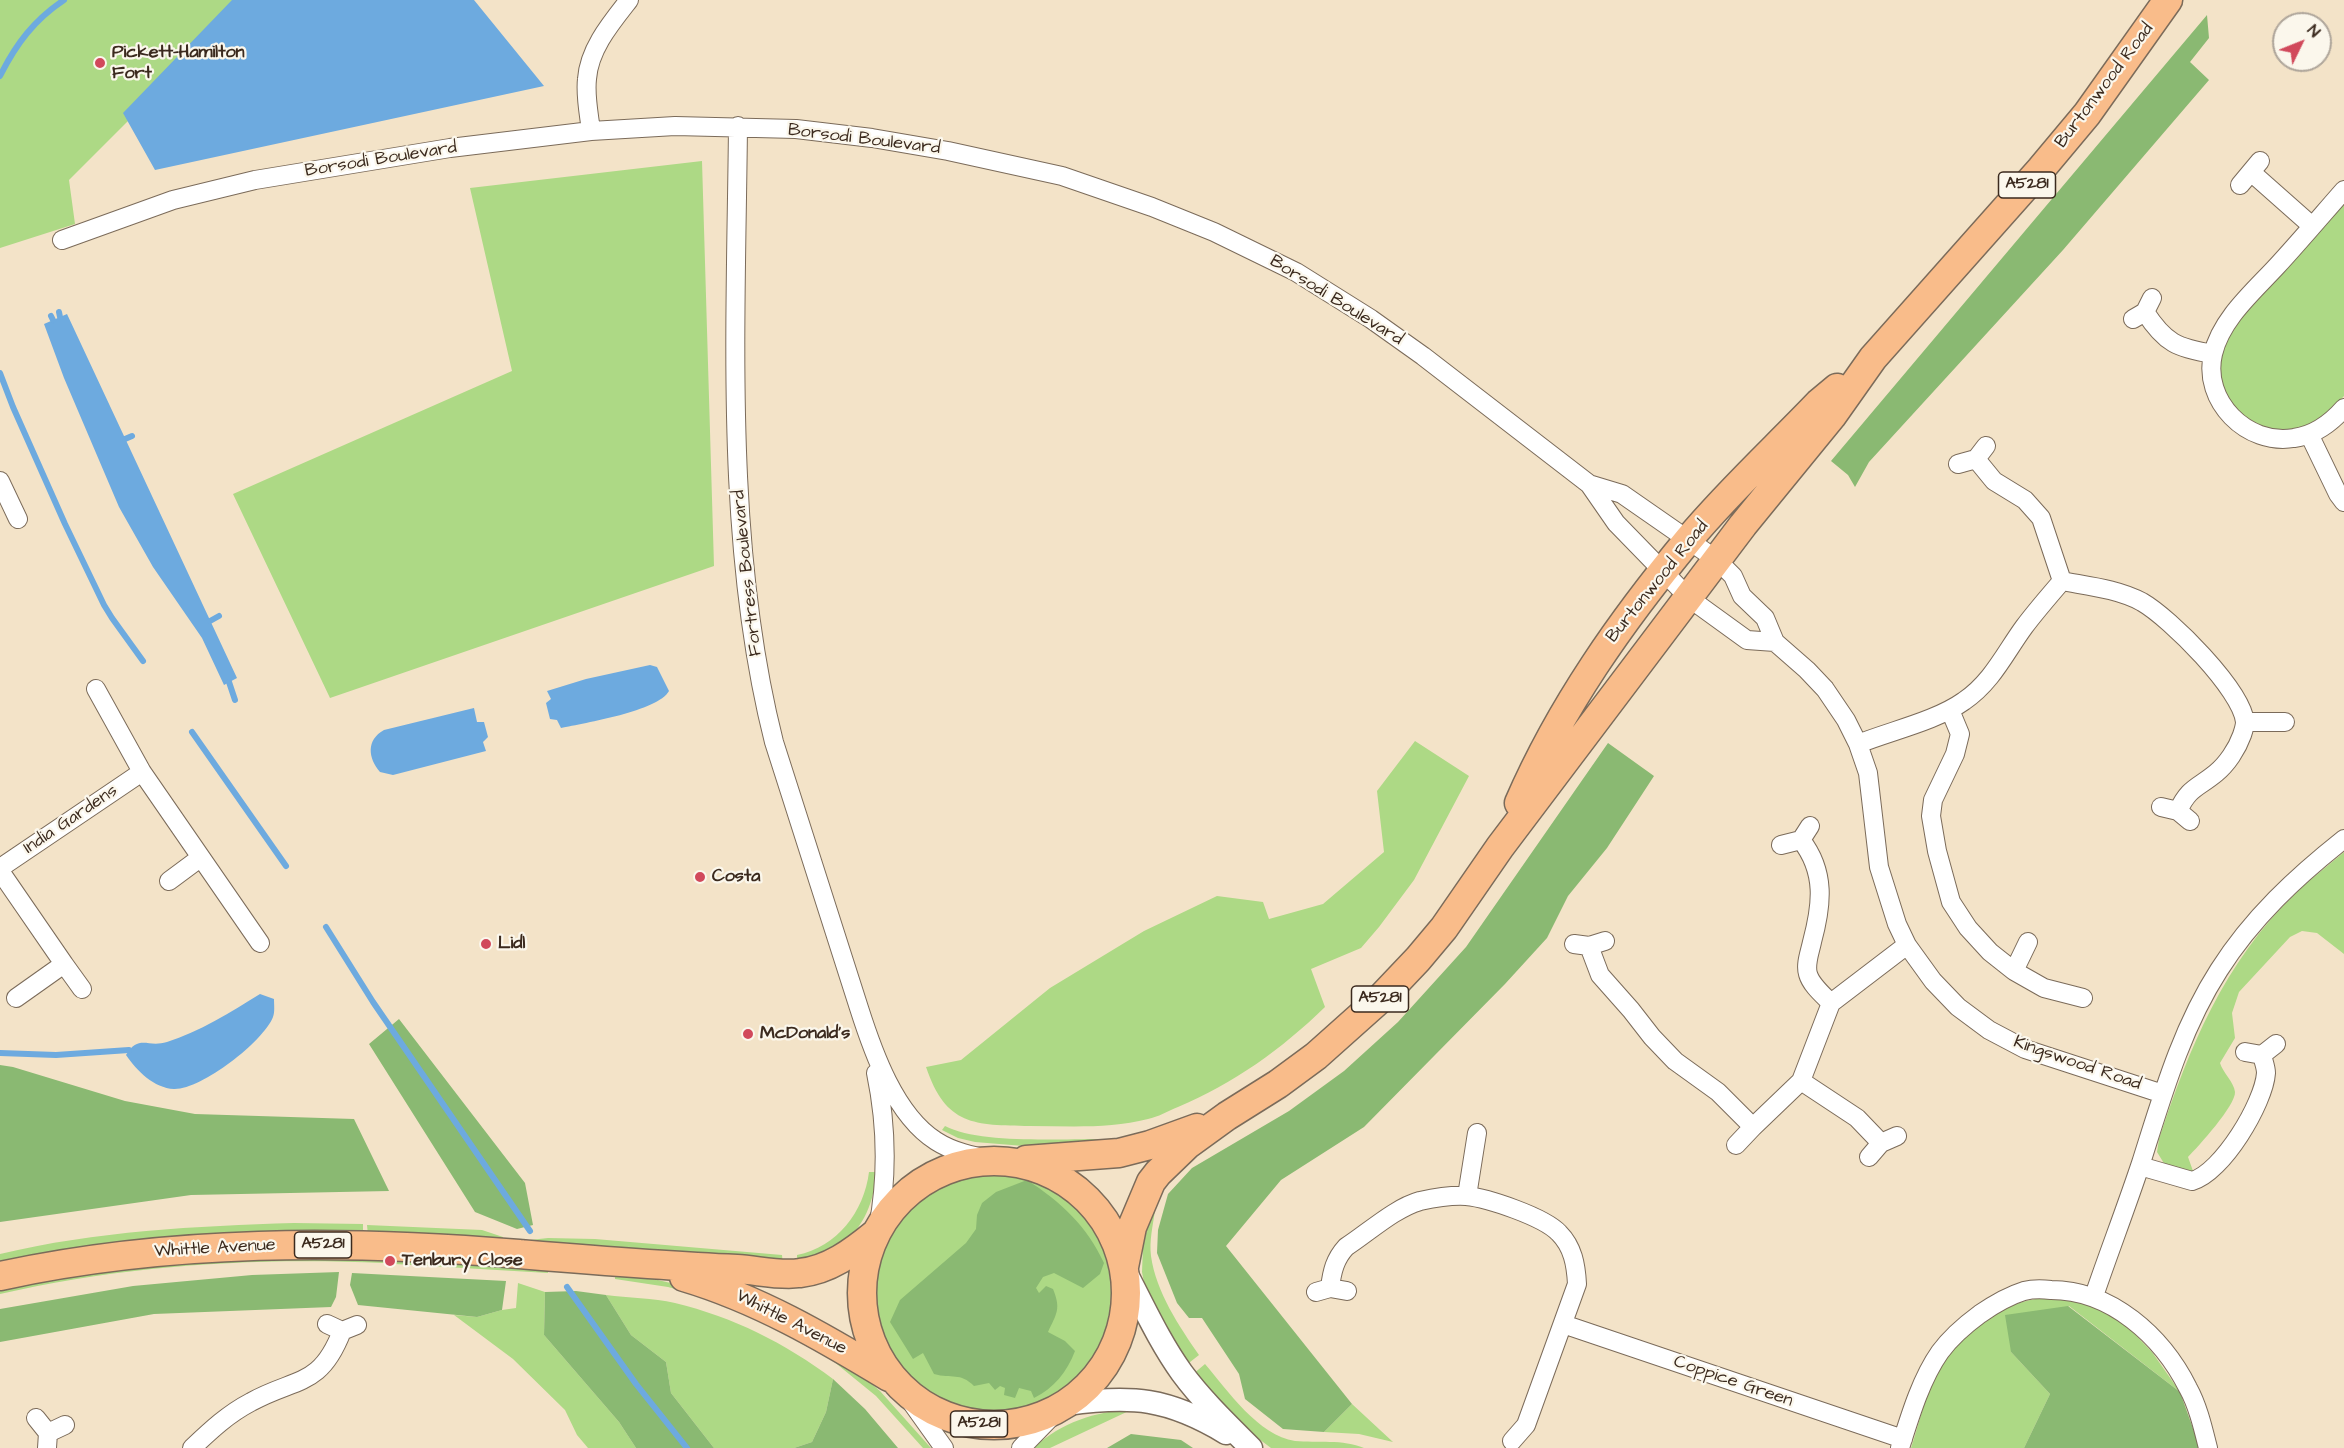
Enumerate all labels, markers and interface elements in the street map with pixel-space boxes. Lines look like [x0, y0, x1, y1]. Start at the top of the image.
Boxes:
north arrow [2272, 12, 2332, 72]
street label: Burtonwood Road [2051, 19, 2159, 153]
text: N [2302, 20, 2325, 42]
place label: Pickett-Hamilton Fort [112, 42, 245, 84]
marker: Pickett-Hamilton Fort [93, 56, 107, 70]
street label: Borsodi Boulevard [787, 120, 941, 160]
street label: Borsodi Boulevard [304, 137, 458, 183]
road number: A5281 [1998, 172, 2056, 198]
street label: Borsodi Boulevard [1265, 251, 1407, 351]
street label: Fortress Boulevard [729, 489, 767, 657]
street label: Burtonwood Road [1602, 517, 1714, 647]
street label: India Gardens [20, 781, 122, 859]
place label: Costa [712, 866, 760, 888]
marker: Costa [693, 870, 707, 884]
place label: Lidl [498, 933, 525, 955]
marker: Lidl [479, 937, 493, 951]
road number: A5281 [1352, 986, 1408, 1012]
place label: McDonald's [760, 1023, 850, 1045]
marker: McDonald's [741, 1027, 755, 1041]
street label: Kingswood Road [2010, 1032, 2144, 1096]
road number: A5281 [294, 1232, 352, 1258]
street label: Whittle Avenue [154, 1235, 276, 1263]
place label: Tenbury Close [402, 1250, 523, 1272]
marker: Tenbury Close [383, 1254, 397, 1268]
street label: Whittle Avenue [732, 1286, 850, 1360]
street label: Coppice Green [1670, 1351, 1796, 1413]
road number: A5281 [950, 1411, 1008, 1437]

